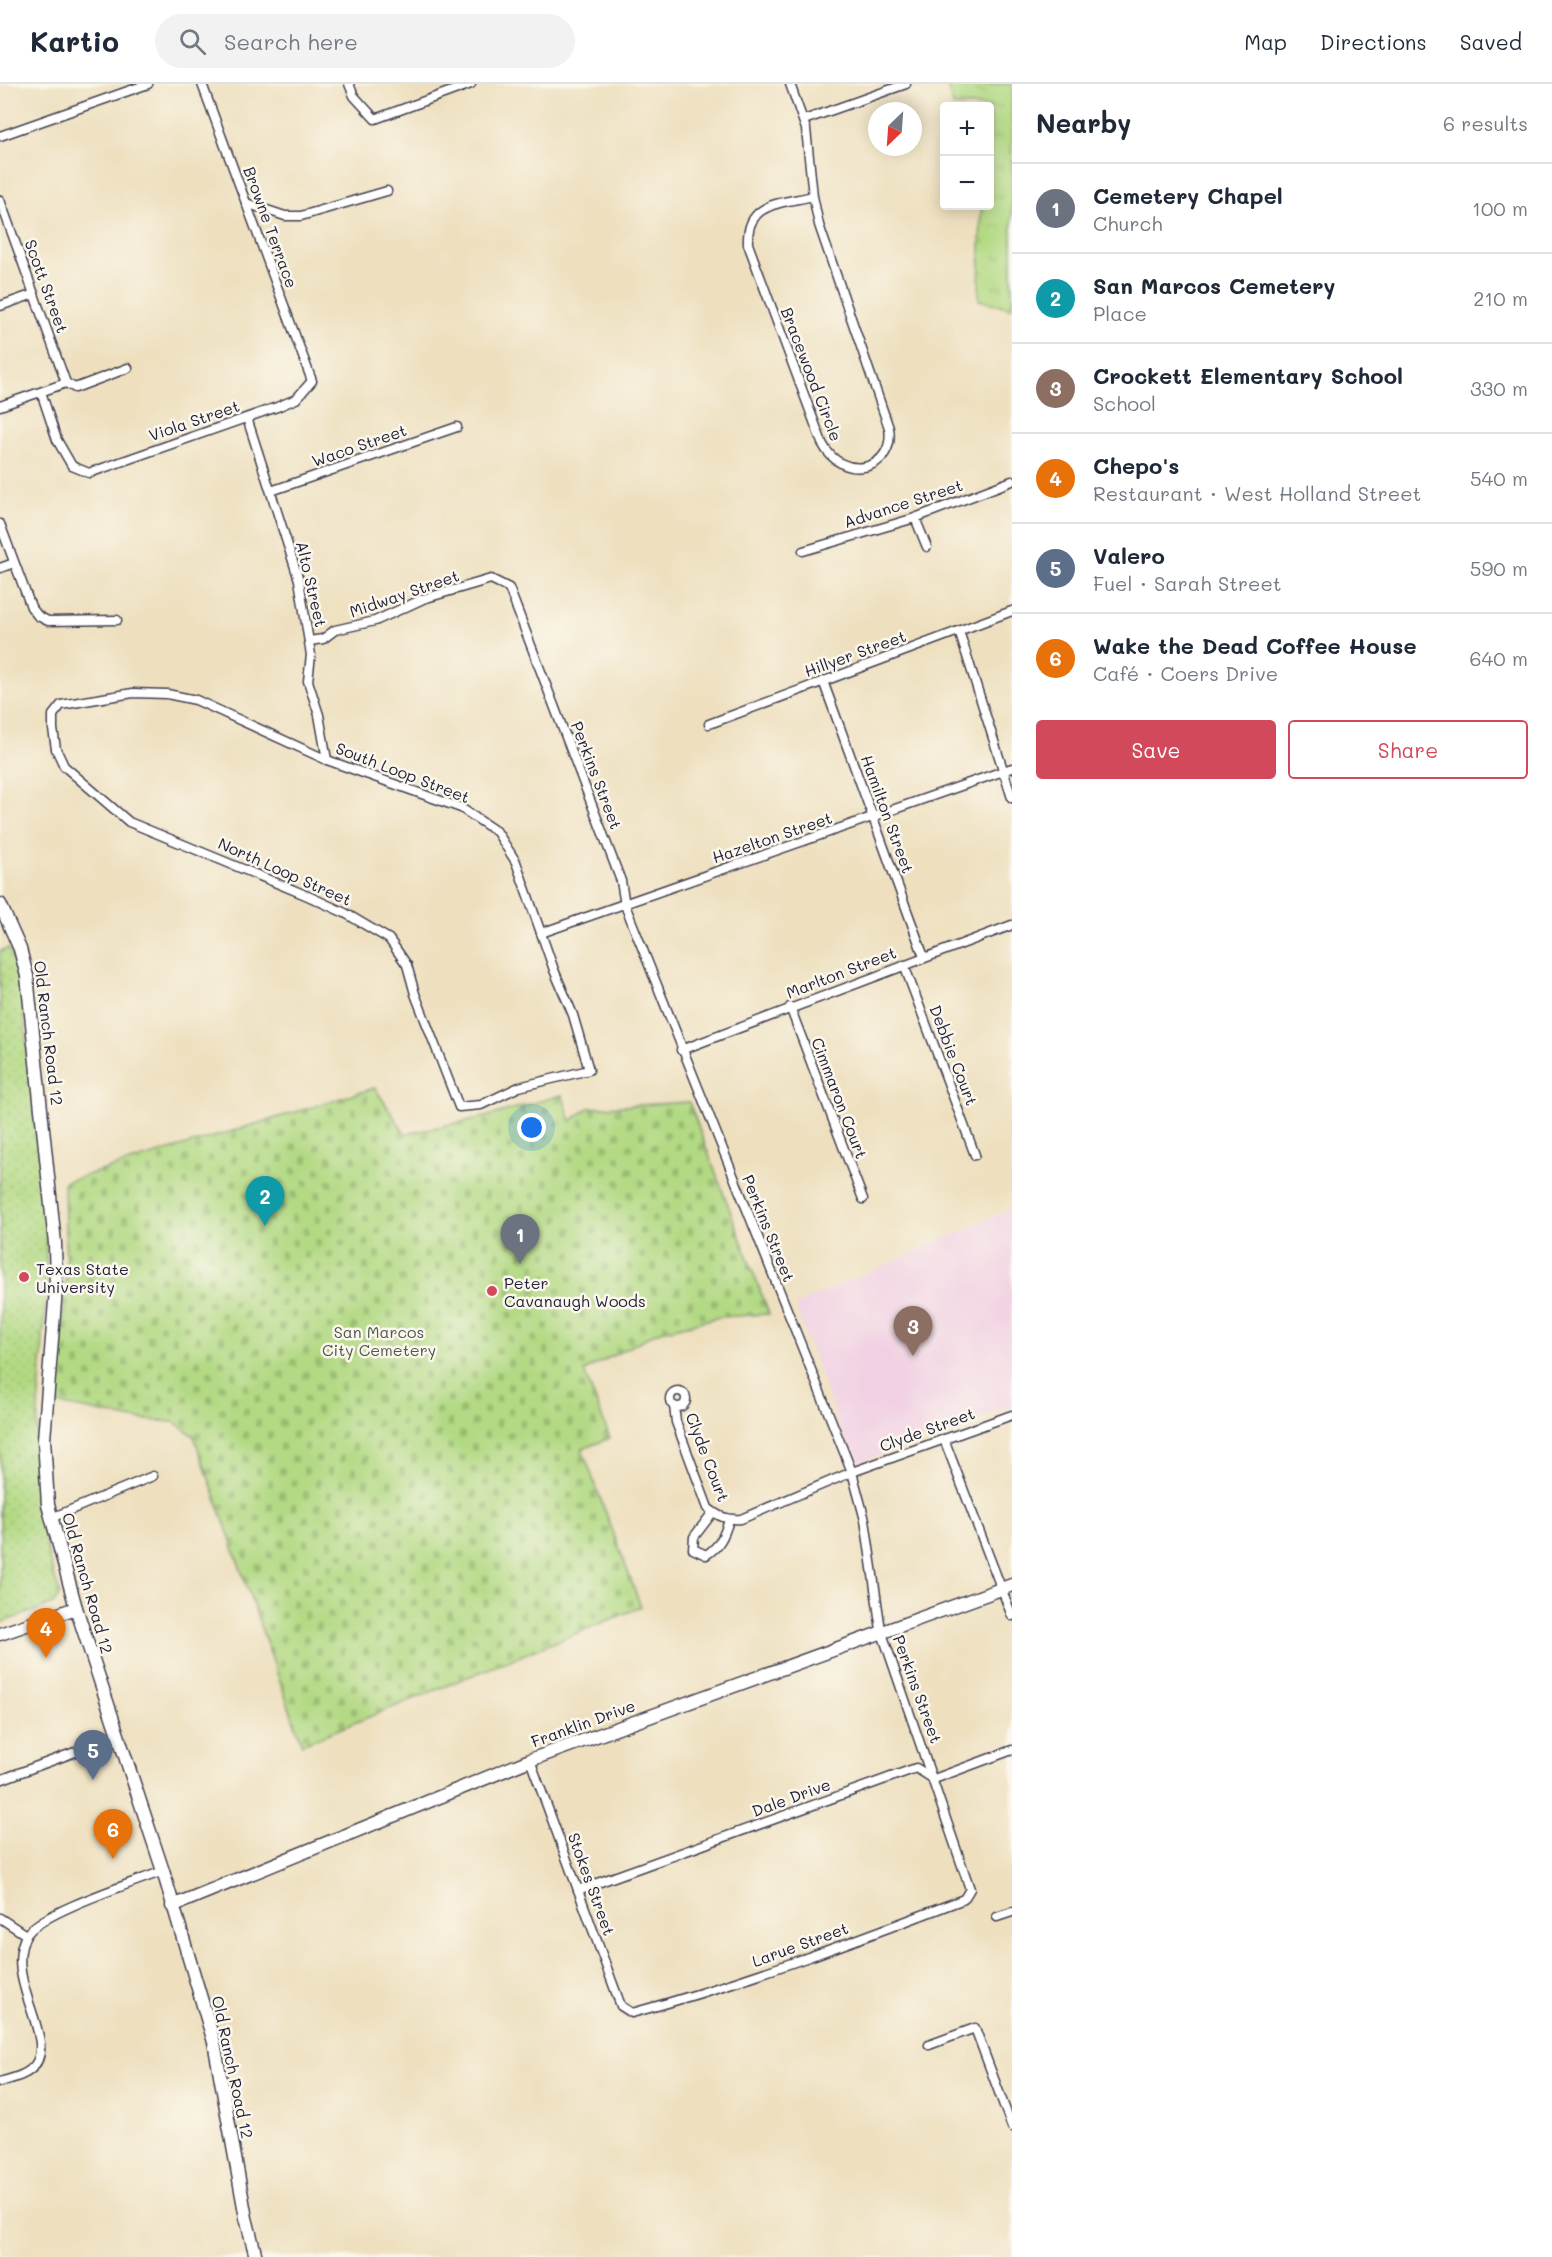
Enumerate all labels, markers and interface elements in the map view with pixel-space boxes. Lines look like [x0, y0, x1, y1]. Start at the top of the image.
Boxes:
search box [155, 14, 575, 68]
text: Kartio [30, 23, 119, 59]
icon: search [176, 25, 209, 58]
text: Search here [224, 27, 358, 56]
text: Map [1244, 28, 1287, 55]
text: Directions [1320, 28, 1427, 55]
text: Saved [1460, 28, 1522, 55]
north arrow [868, 102, 922, 156]
map controls [940, 102, 994, 210]
button: + [940, 102, 994, 156]
text: Nearby [1036, 106, 1131, 140]
text: 6 results [1443, 110, 1528, 136]
button: − [940, 156, 994, 210]
street label: Browne Terrace [239, 163, 303, 291]
text: Cemetery Chapel [1093, 181, 1283, 210]
text: 1 [1051, 195, 1060, 221]
text: 100 m [1472, 195, 1528, 221]
text: Church [1093, 210, 1163, 236]
street label: Scott Street [20, 236, 74, 336]
text: San Marcos Cemetery [1093, 271, 1335, 300]
text: 2 [1050, 285, 1061, 311]
text: 210 m [1473, 285, 1528, 311]
text: Place [1093, 300, 1147, 326]
street label: Bracewood Circle [777, 304, 847, 444]
text: Crockett Elementary School [1093, 361, 1403, 390]
text: 3 [1050, 375, 1062, 401]
text: 330 m [1470, 375, 1528, 401]
text: School [1093, 390, 1156, 416]
street label: Viola Street [146, 395, 242, 445]
street label: Waco Street [309, 419, 409, 471]
text: Chepo's [1093, 451, 1179, 480]
text: 4 [1049, 465, 1062, 491]
text: 540 m [1470, 465, 1528, 491]
street label: Advance Street [841, 474, 965, 532]
text: Restaurant · West Holland Street [1093, 480, 1421, 506]
street label: Alto Street [292, 539, 332, 629]
text: Valero [1093, 541, 1165, 570]
text: 5 [1050, 555, 1061, 581]
text: 590 m [1470, 555, 1528, 581]
street label: Midway Street [346, 564, 462, 622]
text: Fuel · Sarah Street [1093, 570, 1282, 596]
street label: Hillyer Street [801, 625, 909, 681]
text: Wake the Dead Coffee House [1093, 631, 1417, 660]
text: 6 [1049, 645, 1062, 671]
text: 640 m [1470, 645, 1528, 671]
text: Café · Coers Drive [1093, 660, 1278, 686]
street label: Perkins Street [567, 718, 627, 832]
button: Save [1036, 720, 1276, 779]
button: Share [1288, 720, 1528, 779]
street label: South Loop Street [333, 737, 473, 807]
street label: Hamilton Street [857, 752, 919, 876]
street label: Hazelton Street [709, 807, 835, 867]
street label: North Loop Street [215, 832, 355, 910]
street label: Marlton Street [783, 941, 899, 1003]
street label: Old Ranch Road 12 [30, 959, 68, 1107]
street label: Debbie Court [925, 1002, 983, 1108]
street label: Cimmaron Court [807, 1034, 873, 1162]
your location [517, 1113, 546, 1142]
street label: Perkins Street [738, 1171, 800, 1285]
pin: 2 [246, 1176, 284, 1226]
pin: 1 [500, 1214, 540, 1264]
place label: Texas State University [36, 1258, 129, 1297]
marker: Texas State University [17, 1270, 31, 1284]
place label: Peter Cavanaugh Woods [504, 1272, 646, 1311]
marker: Peter Cavanaugh Woods [485, 1284, 499, 1298]
pin: 3 [894, 1306, 932, 1356]
park label: San Marcos City Cemetery [322, 1321, 436, 1360]
street label: Clyde Street [876, 1402, 978, 1456]
street label: Clyde Court [681, 1409, 735, 1505]
street label: Old Ranch Road 12 [58, 1510, 118, 1656]
pin: 4 [26, 1608, 66, 1658]
street label: Perkins Street [889, 1632, 947, 1746]
street label: Franklin Drive [528, 1694, 638, 1752]
pin: 5 [74, 1730, 112, 1780]
street label: Dale Drive [749, 1773, 833, 1821]
pin: 6 [94, 1810, 132, 1859]
street label: Stokes Street [564, 1830, 620, 1938]
street label: Larue Street [749, 1917, 851, 1971]
street label: Old Ranch Road 12 [208, 1994, 258, 2140]

